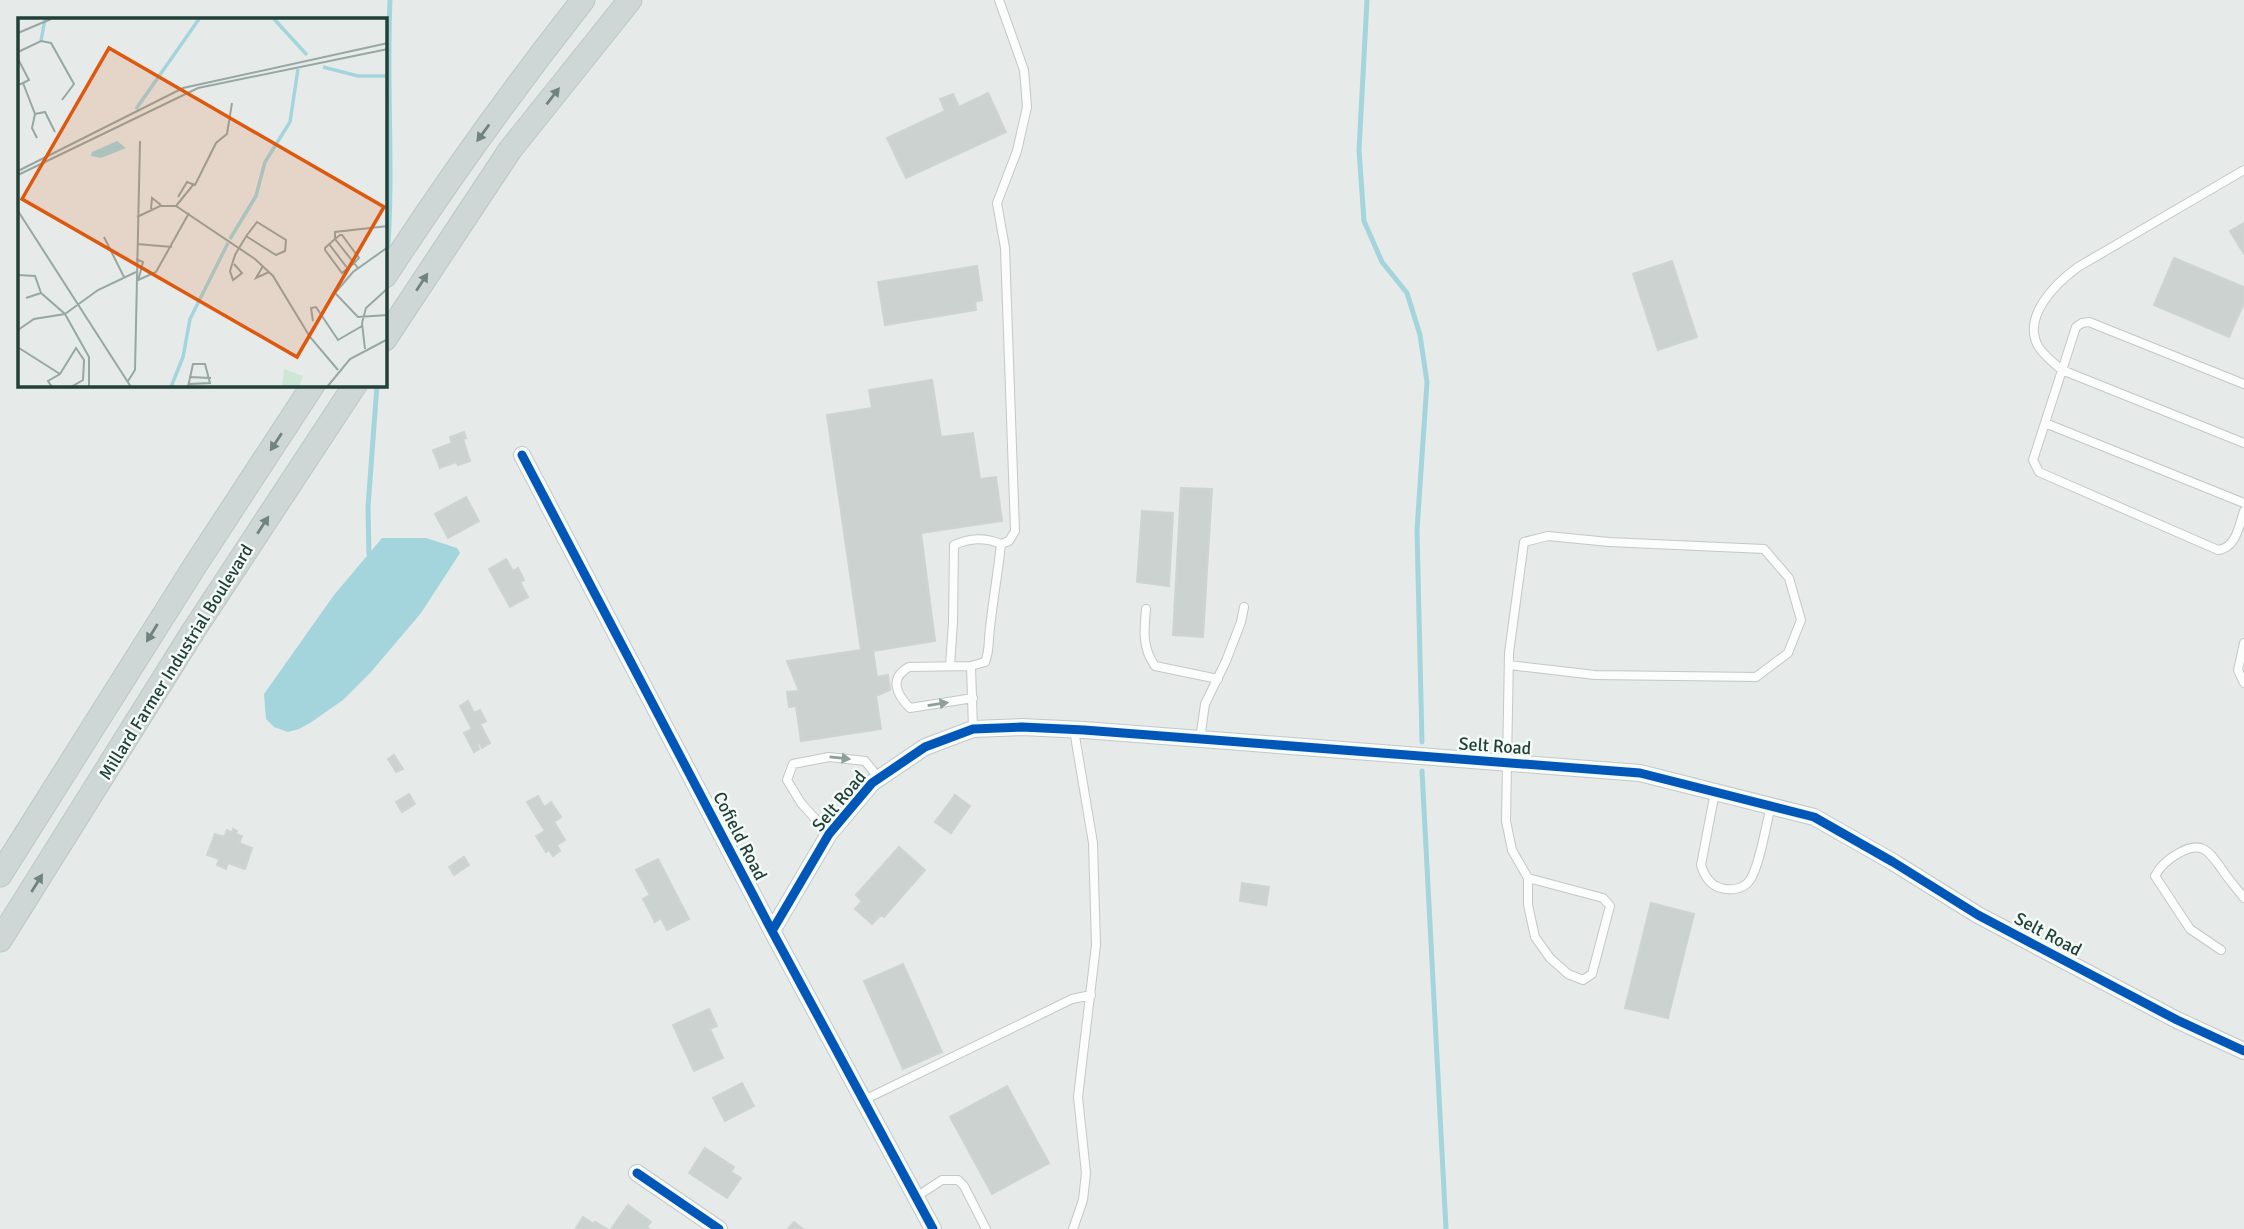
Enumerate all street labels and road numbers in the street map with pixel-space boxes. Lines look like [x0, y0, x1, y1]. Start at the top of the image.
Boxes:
street label: Millard Farmer Industrial Boulevard [94, 540, 258, 784]
street label: Selt Road [1458, 732, 1532, 760]
street label: Selt Road [807, 766, 871, 836]
street label: Cofield Road [708, 788, 772, 884]
street label: Selt Road [2011, 907, 2085, 961]

